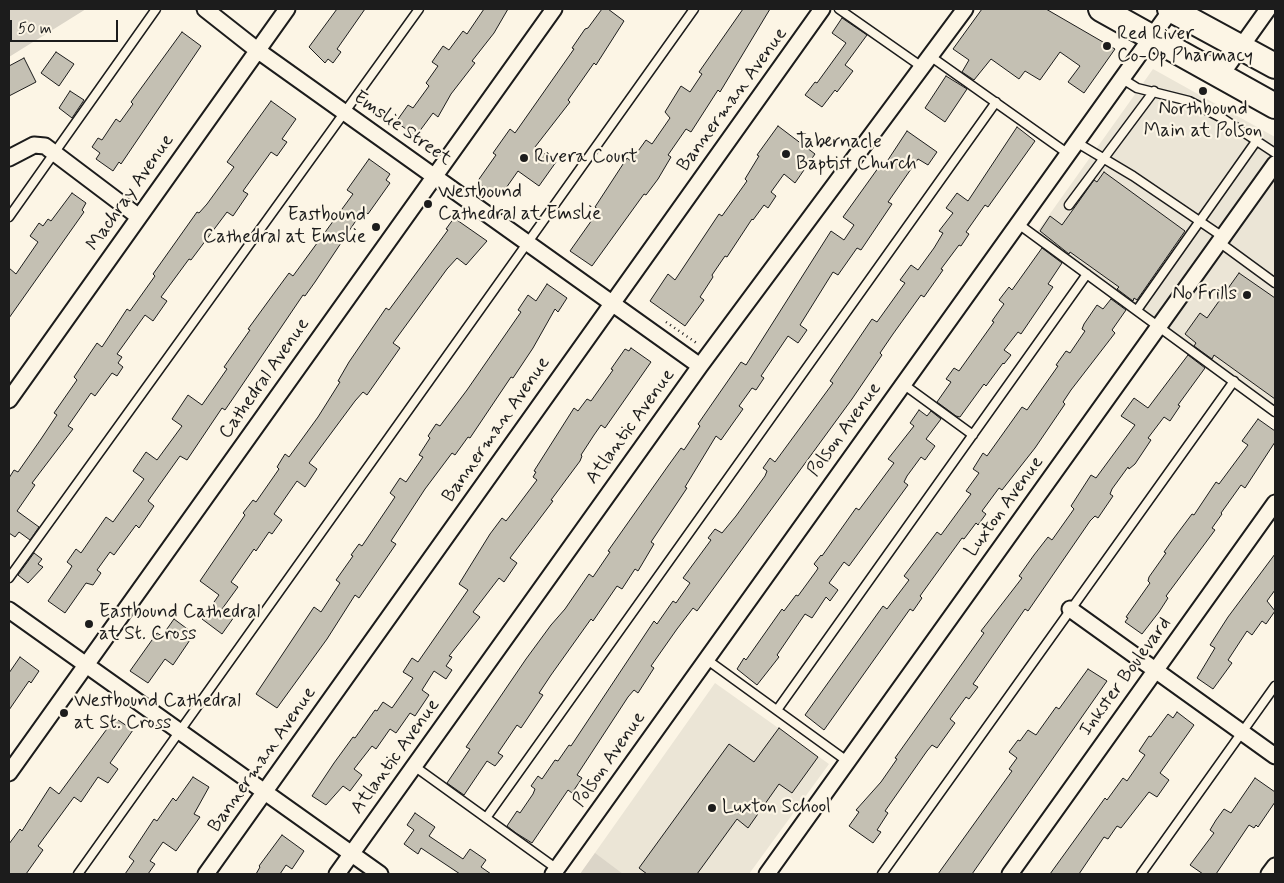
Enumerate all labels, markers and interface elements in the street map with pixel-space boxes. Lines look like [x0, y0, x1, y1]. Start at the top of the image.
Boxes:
scale bar [12, 10, 120, 42]
text: 50 m [18, 19, 52, 39]
street label: Bannerman Avenue [673, 24, 793, 176]
place label: Red River Co-Op Pharmacy [1117, 24, 1253, 68]
marker: Red River Co-Op Pharmacy [1101, 40, 1113, 52]
marker: Northbound Main at Polson [1197, 85, 1209, 97]
street label: Emslie Street [348, 87, 456, 171]
place label: Northbound Main at Polson [1144, 99, 1262, 143]
street label: Machray Avenue [82, 130, 180, 256]
place label: Tabernacle Baptist Church [796, 132, 917, 176]
place label: Rivera Court [534, 147, 638, 169]
marker: Tabernacle Baptist Church [780, 148, 792, 160]
marker: Rivera Court [518, 152, 530, 164]
place label: Westbound Cathedral at Emslie [438, 182, 601, 226]
marker: Westbound Cathedral at Emslie [422, 198, 434, 210]
place label: Eastbound Cathedral at Emslie [203, 205, 366, 249]
marker: Eastbound Cathedral at Emslie [370, 221, 382, 233]
place label: No Frills [1172, 284, 1237, 306]
marker: No Frills [1241, 289, 1253, 301]
street label: Cathedral Avenue [215, 314, 315, 444]
street label: Bannerman Avenue [438, 353, 556, 507]
street label: Atlantic Avenue [582, 365, 680, 489]
street label: Polson Avenue [803, 378, 887, 482]
street label: Luxton Avenue [961, 452, 1049, 562]
place label: Eastbound Cathedral at St. Cross [99, 602, 260, 646]
street label: Inkster Boulevard [1075, 613, 1177, 741]
marker: Eastbound Cathedral at St. Cross [83, 618, 95, 630]
street label: Bannerman Avenue [204, 683, 322, 837]
place label: Westbound Cathedral at St. Cross [74, 691, 241, 735]
street label: Atlantic Avenue [347, 695, 445, 819]
marker: Westbound Cathedral at St. Cross [58, 707, 70, 719]
street label: Polson Avenue [569, 708, 651, 812]
place label: Luxton School [722, 797, 831, 819]
marker: Luxton School [706, 802, 718, 814]

